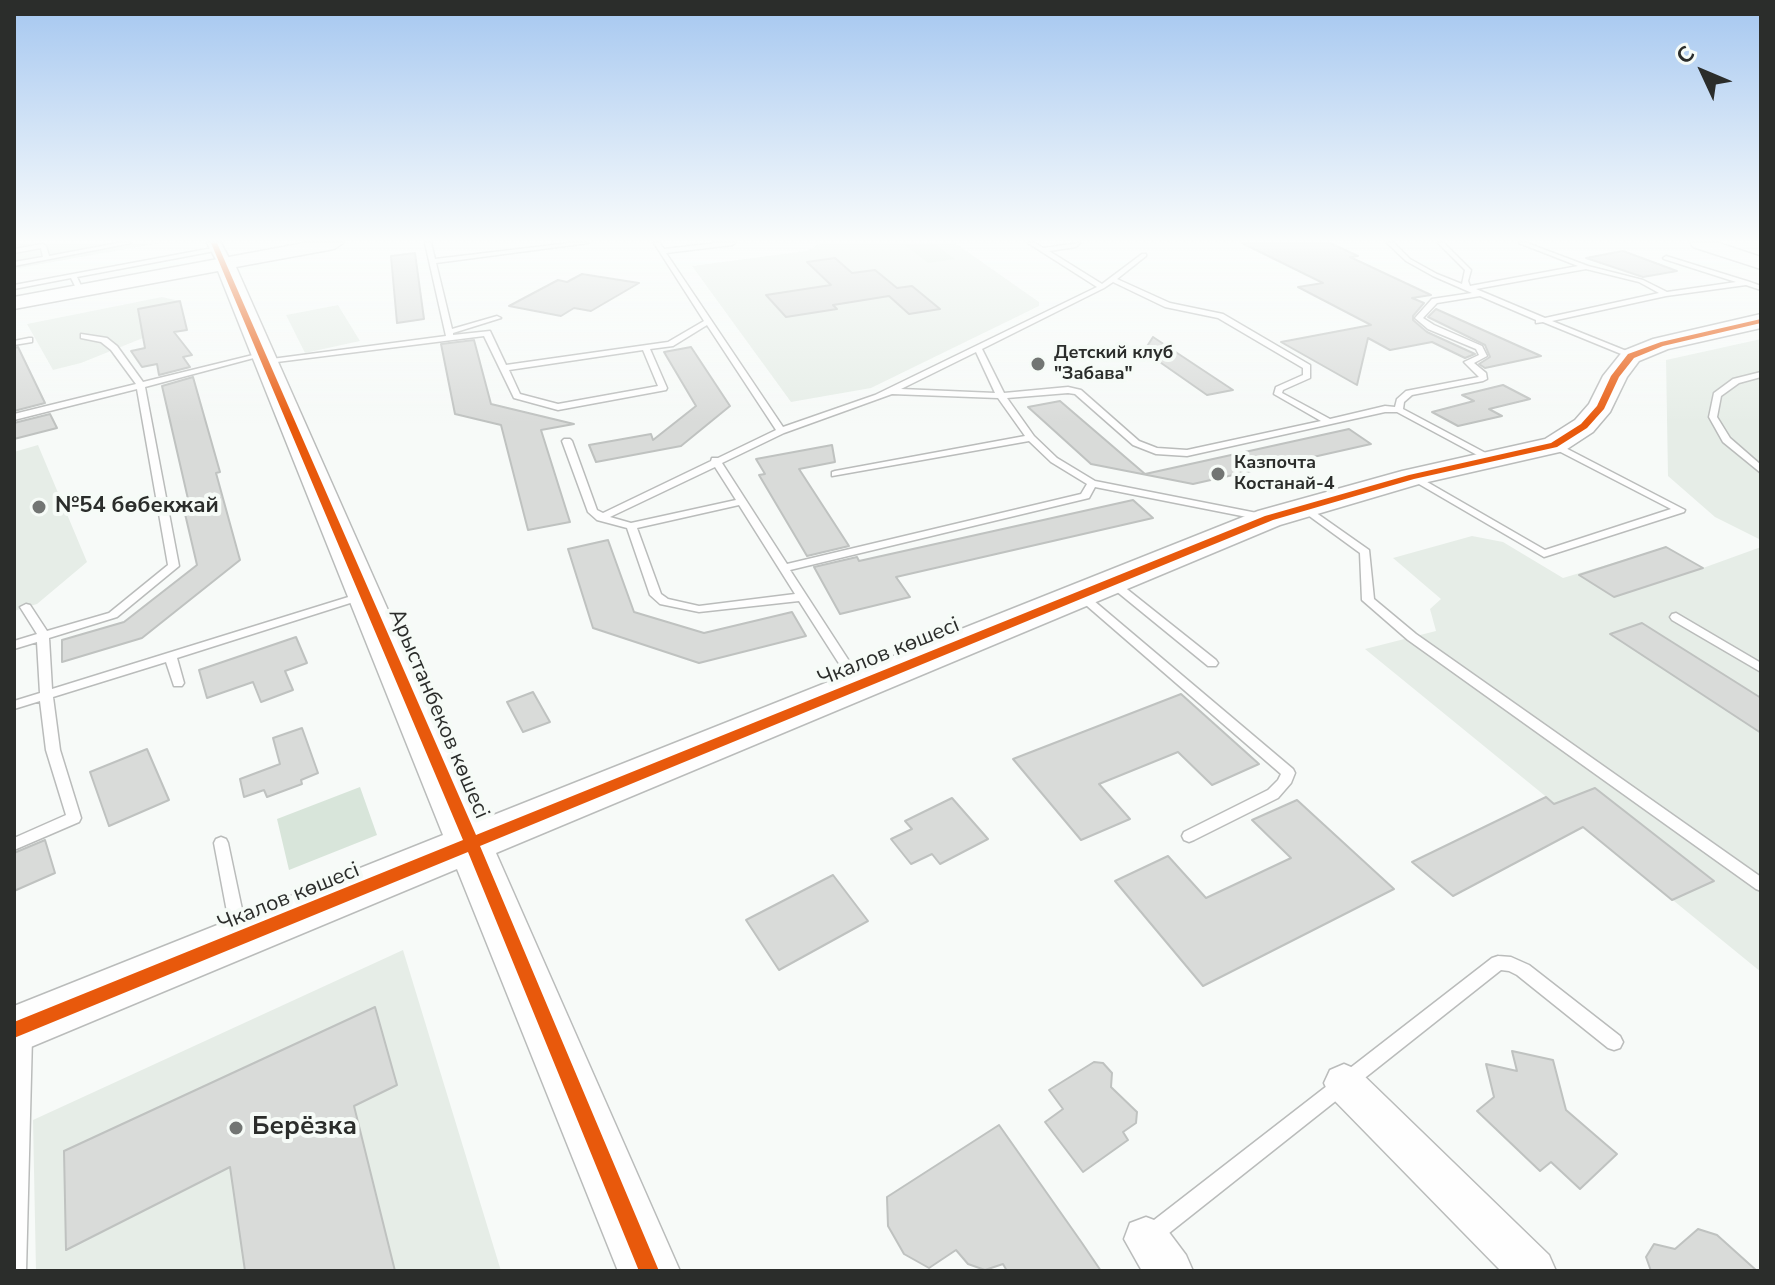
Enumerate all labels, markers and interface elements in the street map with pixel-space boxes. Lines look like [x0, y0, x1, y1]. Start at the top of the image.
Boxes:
north arrow [1663, 32, 1743, 112]
text: С [1670, 40, 1702, 71]
place label: Детский клуб "Забава" [1054, 343, 1173, 386]
marker: Детский клуб "Забава" [1029, 355, 1047, 373]
place label: Казпочта Костанай-4 [1234, 453, 1335, 496]
marker: Казпочта Костанай-4 [1209, 465, 1227, 483]
place label: №54 бөбекжай [55, 494, 219, 520]
marker: №54 бөбекжай [30, 498, 48, 516]
street label: Арыстанбеков көшесі [382, 605, 494, 823]
street label: Чкалов көшесі [814, 613, 964, 693]
street label: Чкалов көшесі [214, 858, 364, 938]
place label: Берёзка [252, 1112, 357, 1144]
marker: Берёзка [227, 1119, 245, 1137]

